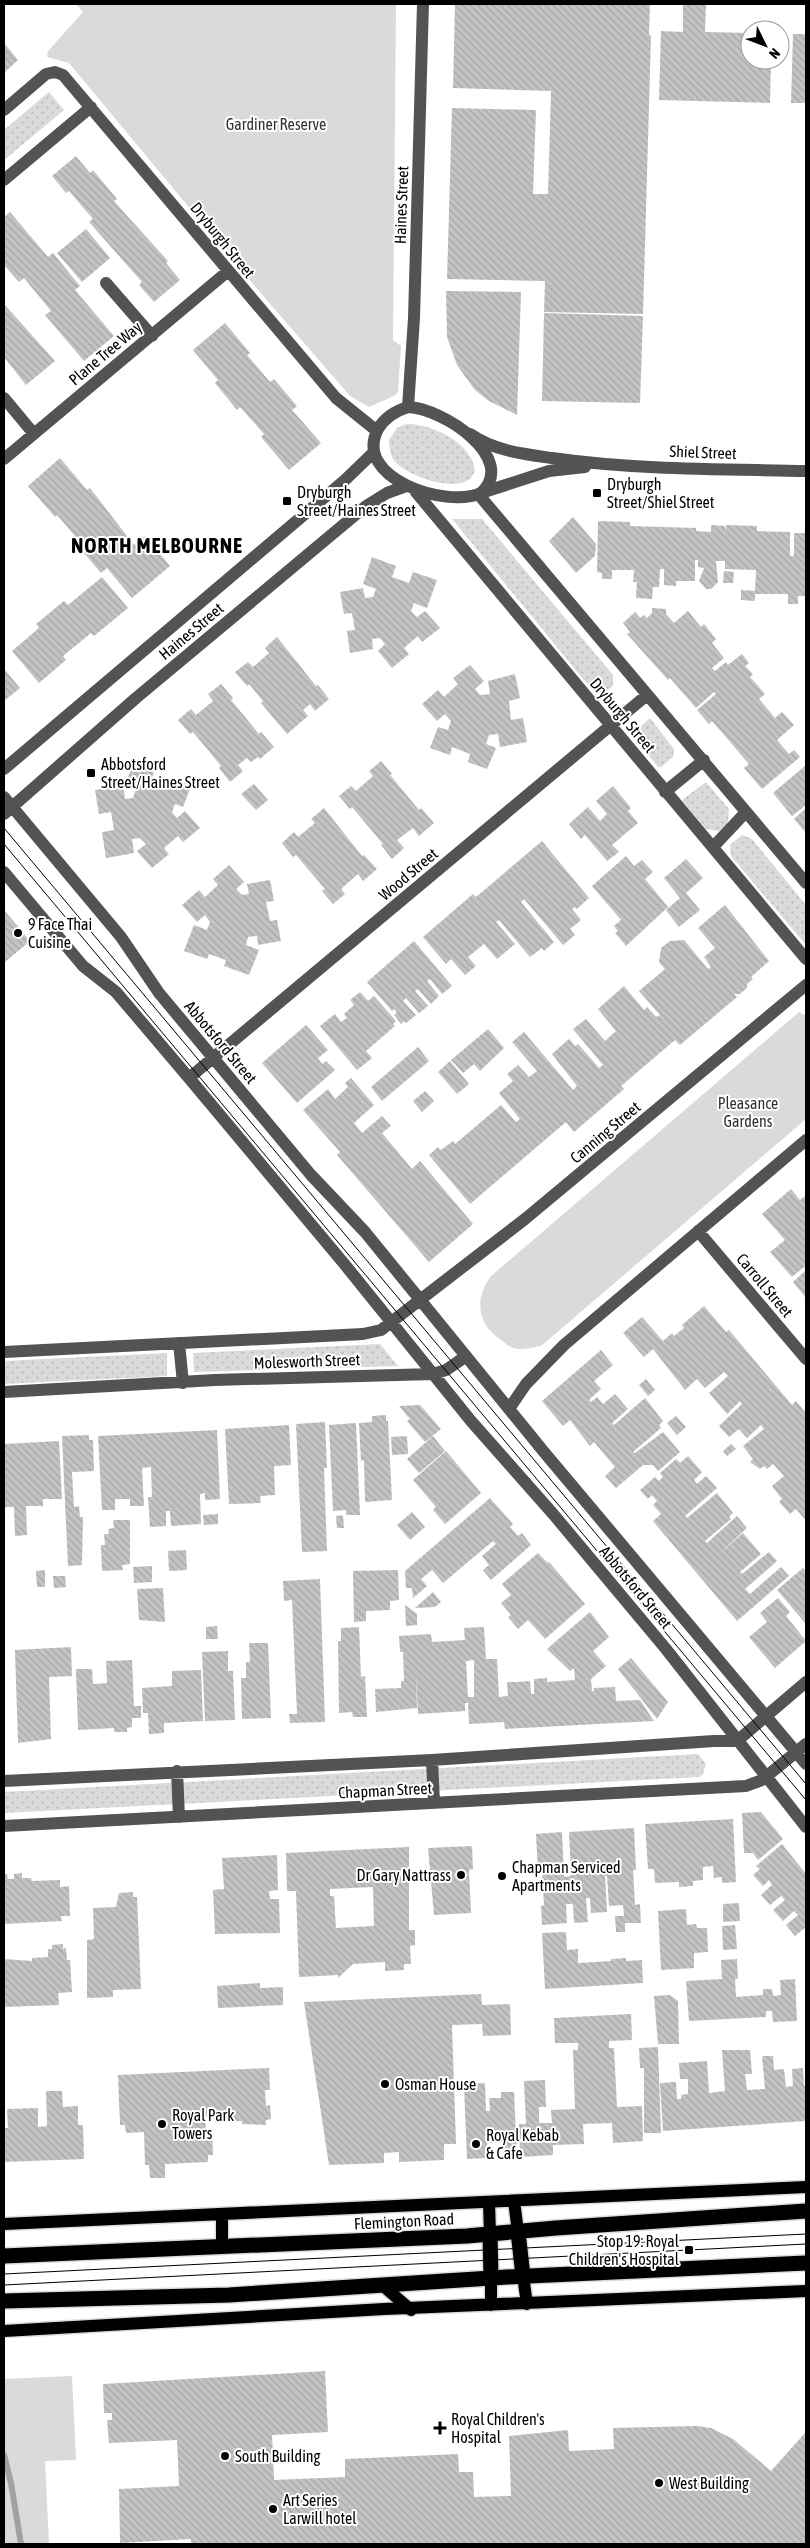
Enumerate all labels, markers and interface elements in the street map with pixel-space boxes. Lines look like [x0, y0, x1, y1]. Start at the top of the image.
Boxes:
north arrow [740, 20, 790, 70]
text: N [766, 45, 783, 62]
park label: Gardiner Reserve [226, 115, 326, 133]
street label: Haines Street [391, 165, 411, 244]
street label: Dryburgh Street [186, 199, 259, 282]
street label: Plane Tree Way [65, 317, 146, 389]
street label: Shiel Street [669, 442, 737, 462]
place label: Dryburgh Street/Shiel Street [607, 475, 715, 511]
place label: Dryburgh Street/Haines Street [297, 483, 416, 519]
marker: Dryburgh Street/Shiel Street [591, 487, 603, 499]
marker: Dryburgh Street/Haines Street [281, 495, 293, 507]
district label: NORTH MELBOURNE [71, 533, 243, 557]
street label: Haines Street [155, 599, 227, 663]
street label: Dryburgh Street [586, 674, 660, 757]
place label: Abbotsford Street/Haines Street [101, 755, 220, 791]
marker: Abbotsford Street/Haines Street [85, 767, 97, 779]
street label: Wood Street [375, 844, 441, 904]
place label: 9 Face Thai Cuisine [28, 915, 92, 951]
marker: 9 Face Thai Cuisine [12, 927, 24, 939]
street label: Abbotsford Street [181, 997, 261, 1087]
park label: Pleasance Gardens [718, 1094, 778, 1130]
street label: Canning Street [566, 1097, 645, 1167]
street label: Carroll Street [733, 1250, 797, 1321]
street label: Molesworth Street [254, 1350, 361, 1372]
street label: Abbotsford Street [596, 1542, 676, 1632]
street label: Chapman Street [338, 1779, 433, 1802]
place label: Chapman Serviced Apartments [512, 1858, 621, 1895]
place label: Dr Gary Nattrass [356, 1866, 451, 1885]
marker: Dr Gary Nattrass [455, 1869, 467, 1881]
marker: Chapman Serviced Apartments [496, 1870, 508, 1882]
place label: Osman House [395, 2075, 476, 2093]
marker: Osman House [379, 2078, 391, 2090]
place label: Royal Park Towers [172, 2106, 234, 2142]
marker: Royal Park Towers [156, 2118, 168, 2130]
place label: Royal Kebab & Cafe [486, 2126, 559, 2162]
marker: Royal Kebab & Cafe [470, 2138, 482, 2150]
street label: Flemington Road [354, 2209, 455, 2234]
place label: Stop 19: Royal Children's Hospital [569, 2232, 680, 2269]
marker: Stop 19: Royal Children's Hospital [683, 2244, 695, 2256]
place label: Royal Children's Hospital [451, 2410, 545, 2447]
marker: Royal Children's Hospital [433, 2421, 447, 2435]
place label: South Building [235, 2447, 321, 2466]
marker: South Building [219, 2450, 231, 2462]
place label: West Building [669, 2474, 749, 2493]
marker: West Building [653, 2477, 665, 2489]
place label: Art Series Larwill hotel [283, 2491, 357, 2527]
marker: Art Series Larwill hotel [267, 2503, 279, 2515]

